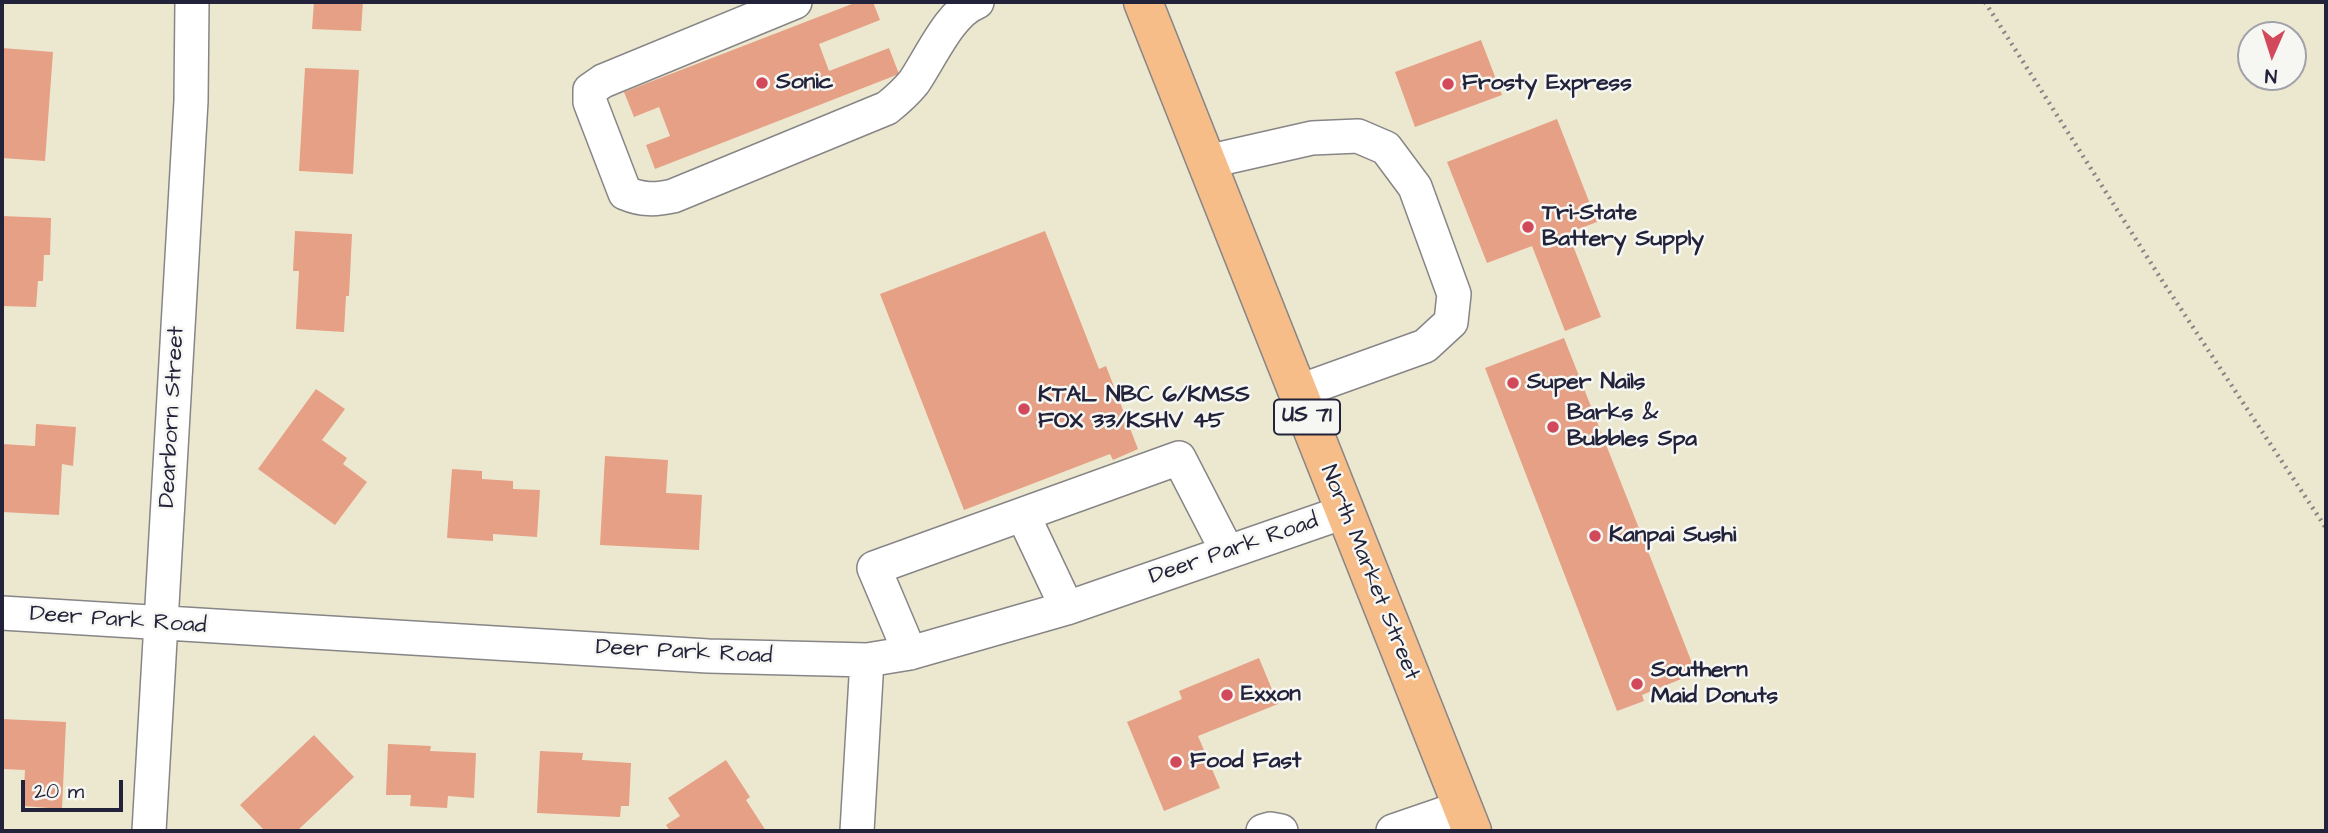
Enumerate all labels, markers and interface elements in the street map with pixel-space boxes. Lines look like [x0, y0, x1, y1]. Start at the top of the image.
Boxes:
north arrow [2237, 21, 2307, 91]
text: N [2264, 62, 2278, 89]
place label: Sonic [776, 69, 833, 97]
place label: Frosty Express [1462, 70, 1632, 98]
marker: Sonic [754, 75, 770, 91]
marker: Frosty Express [1440, 76, 1456, 92]
place label: Tri-State Battery Supply [1542, 200, 1704, 254]
marker: Tri-State Battery Supply [1520, 219, 1536, 235]
street label: Dearborn Street [154, 325, 192, 509]
place label: Super Nails [1527, 369, 1645, 397]
marker: Super Nails [1505, 375, 1521, 391]
place label: KTAL NBC 6/KMSS FOX 33/KSHV 45 [1038, 382, 1250, 436]
road number: US 71 [1274, 400, 1340, 434]
place label: Barks & Bubbles Spa [1567, 400, 1697, 454]
marker: KTAL NBC 6/KMSS FOX 33/KSHV 45 [1016, 401, 1032, 417]
marker: Barks & Bubbles Spa [1545, 419, 1561, 435]
street label: North Market Street [1313, 461, 1425, 685]
street label: Deer Park Road [1146, 508, 1322, 592]
place label: Kanpai Sushi [1609, 522, 1736, 550]
marker: Kanpai Sushi [1587, 528, 1603, 544]
street label: Deer Park Road [29, 601, 207, 641]
street label: Deer Park Road [595, 635, 773, 671]
place label: Southern Maid Donuts [1651, 657, 1778, 711]
marker: Southern Maid Donuts [1629, 676, 1645, 692]
place label: Exxon [1241, 681, 1301, 709]
marker: Exxon [1219, 687, 1235, 703]
place label: Food Fast [1190, 748, 1301, 776]
marker: Food Fast [1168, 754, 1184, 770]
scale bar [24, 766, 126, 810]
text: 20 m [34, 777, 84, 806]

